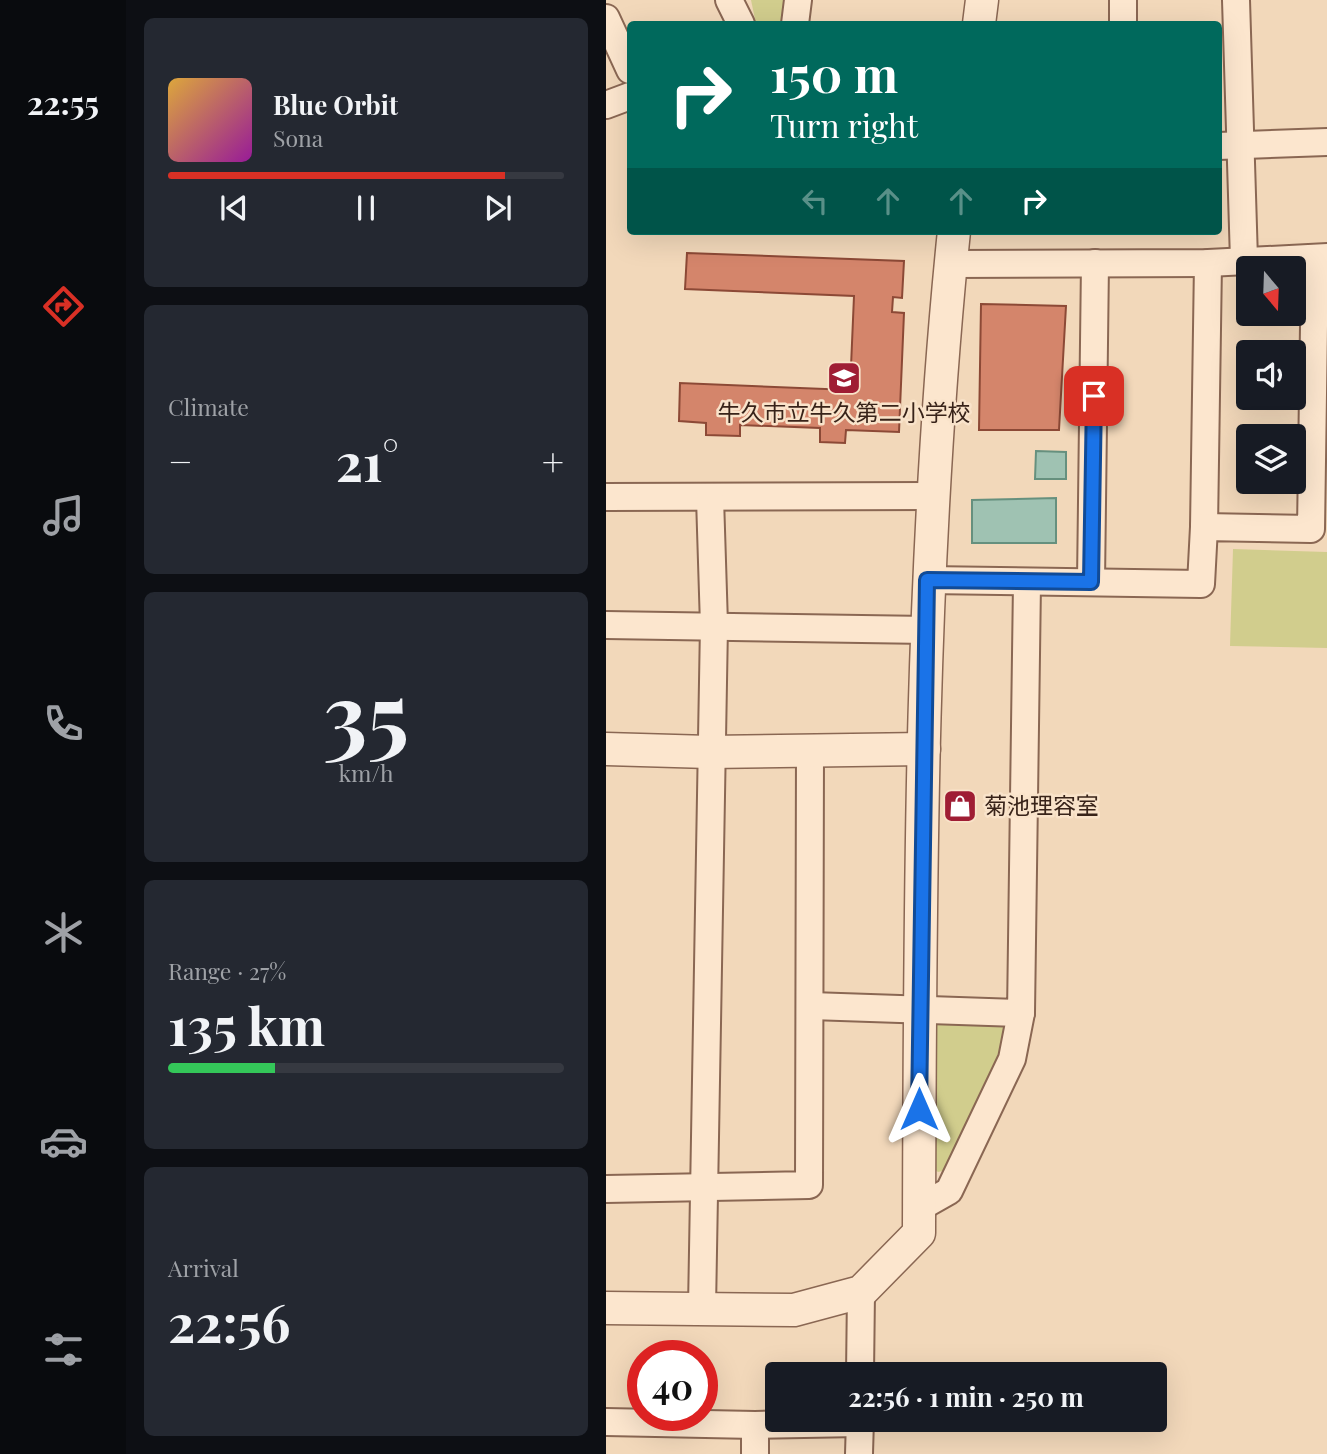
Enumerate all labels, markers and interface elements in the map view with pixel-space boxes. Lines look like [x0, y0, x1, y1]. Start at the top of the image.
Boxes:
text: 150 m [770, 40, 898, 105]
icon: right [655, 49, 746, 140]
text: 22:55 [27, 80, 99, 123]
text: Blue Orbit [273, 87, 398, 122]
text: Turn right [770, 103, 918, 146]
text: Sona [273, 122, 323, 153]
icon: left [796, 182, 834, 220]
icon: ahead [869, 182, 907, 220]
icon: ahead [942, 182, 980, 220]
icon: right [1015, 182, 1053, 220]
icon: previous [215, 189, 253, 227]
icon: pause [347, 189, 385, 227]
icon: next [479, 189, 517, 227]
north arrow [1236, 256, 1306, 326]
map controls [1236, 256, 1306, 494]
icon: directions [39, 282, 88, 331]
button: sound [1236, 340, 1306, 410]
school or university icon: 牛久市立牛久第二小学校 [825, 359, 863, 397]
pin [1064, 366, 1124, 426]
icon: arrive [1075, 377, 1113, 415]
text: Climate [168, 391, 249, 422]
place label: 牛久市立牛久第二小学校 [718, 396, 971, 427]
button: layers [1236, 424, 1306, 494]
text: 21° [336, 426, 399, 495]
text: − [168, 435, 193, 486]
text: + [542, 435, 564, 486]
icon: music [39, 491, 88, 540]
text: 35 [323, 651, 409, 772]
icon: phone [39, 699, 88, 748]
text: km/h [338, 757, 394, 788]
shop icon: 菊池理容室 [941, 787, 979, 825]
place label: 菊池理容室 [984, 789, 1099, 820]
icon: climate [39, 908, 88, 957]
text: Range · 27% [168, 955, 286, 986]
text: 135 km [168, 990, 325, 1059]
position arrow [882, 1072, 956, 1146]
icon: car [39, 1117, 88, 1166]
text: Arrival [168, 1252, 239, 1283]
text: 22:56 [168, 1287, 291, 1356]
icon: filters [39, 1325, 88, 1374]
speed limit sign: 40 [627, 1340, 718, 1431]
text: 22:56 · 1 min · 250 m [848, 1379, 1084, 1414]

